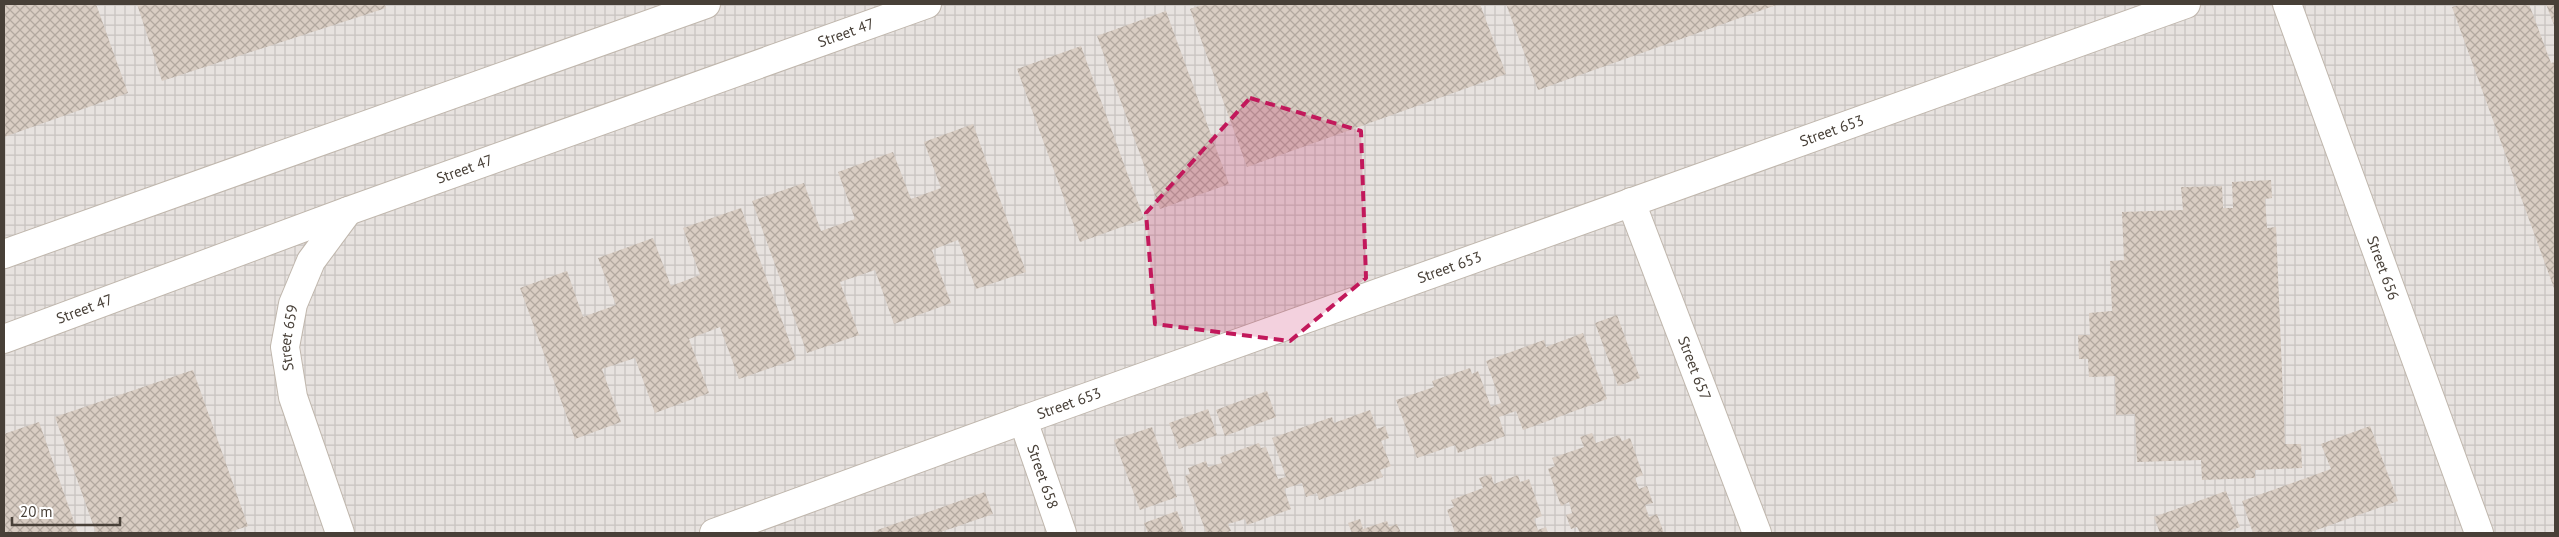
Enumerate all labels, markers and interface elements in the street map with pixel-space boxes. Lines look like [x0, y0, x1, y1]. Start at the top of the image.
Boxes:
street label: Street 47 [815, 14, 877, 51]
street label: Street 653 [1797, 110, 1866, 150]
street label: Street 47 [434, 150, 495, 188]
street label: Street 656 [2363, 233, 2404, 303]
street label: Street 653 [1415, 247, 1484, 287]
street label: Street 47 [54, 289, 115, 328]
street label: Street 659 [275, 303, 302, 372]
street label: Street 657 [1674, 334, 1716, 403]
street label: Street 653 [1034, 383, 1104, 423]
street label: Street 658 [1023, 442, 1063, 511]
scale bar [12, 494, 120, 526]
text: 20 m [20, 502, 53, 521]

